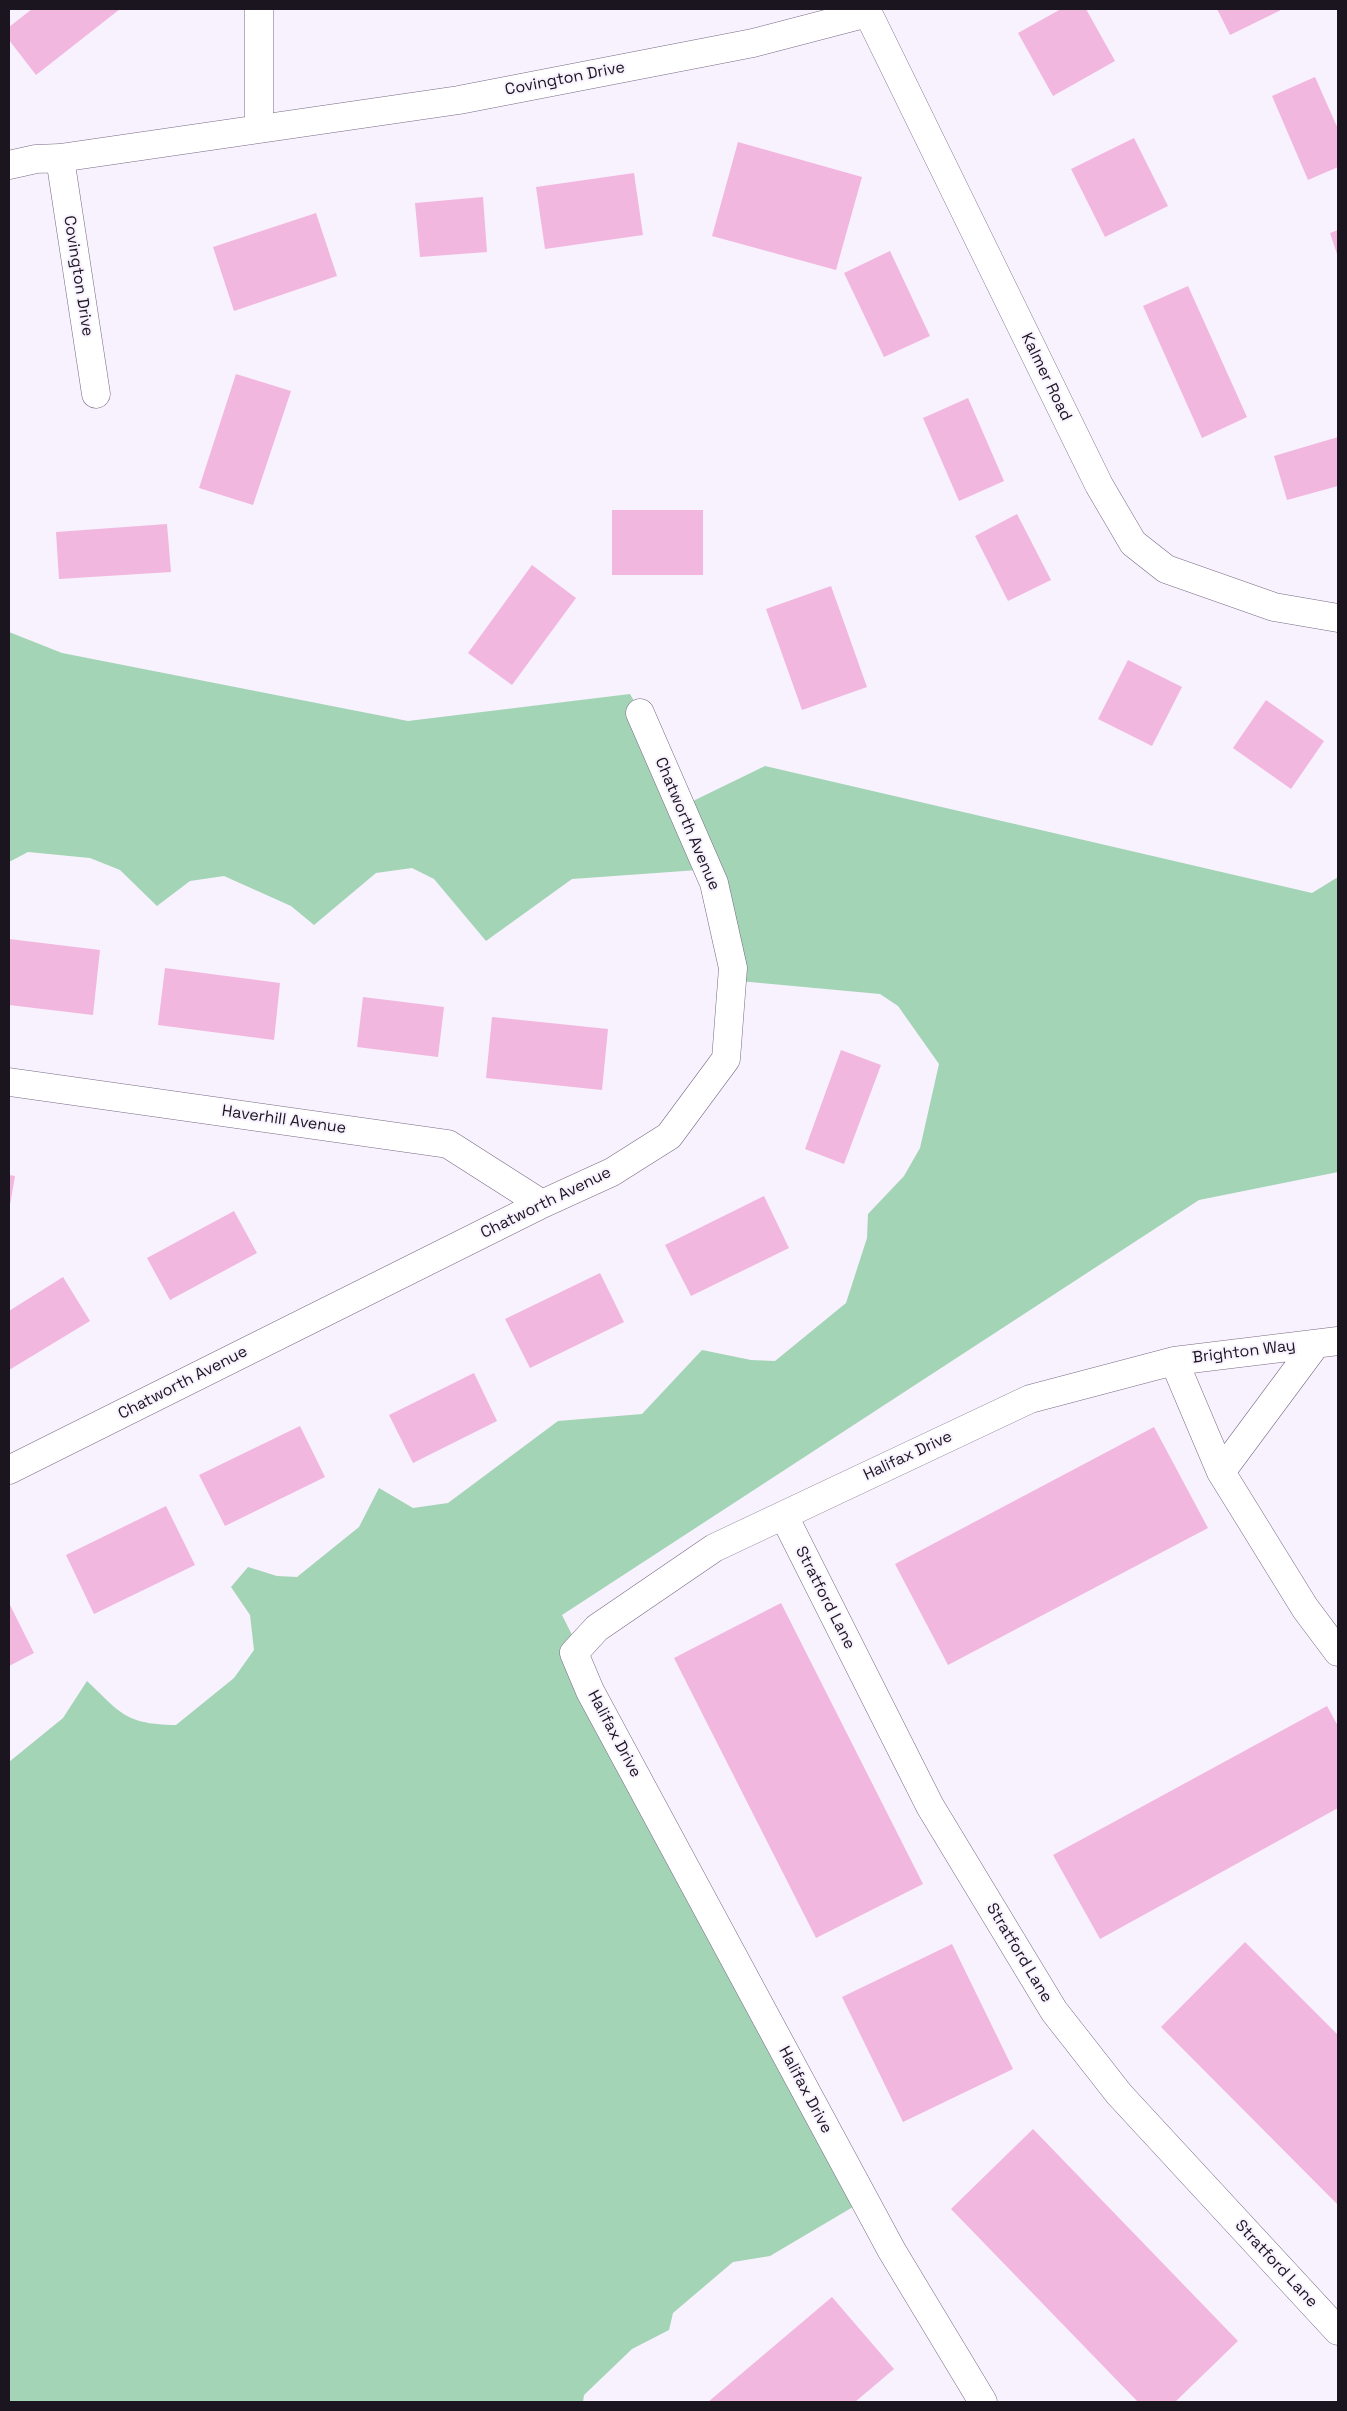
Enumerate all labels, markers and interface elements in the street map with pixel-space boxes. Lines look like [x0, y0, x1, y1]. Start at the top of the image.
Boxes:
street label: Covington Drive [503, 58, 627, 100]
street label: Covington Drive [59, 214, 97, 338]
street label: Kalmer Road [1016, 330, 1076, 424]
street label: Chatworth Avenue [650, 755, 724, 893]
street label: Haverhill Avenue [221, 1102, 347, 1138]
street label: Chatworth Avenue [478, 1163, 614, 1243]
street label: Brighton Way [1191, 1336, 1297, 1368]
street label: Chatworth Avenue [115, 1342, 251, 1424]
street label: Halifax Drive [861, 1427, 955, 1485]
street label: Stratford Lane [791, 1544, 859, 1652]
street label: Halifax Drive [583, 1687, 645, 1781]
street label: Stratford Lane [982, 1900, 1056, 2006]
street label: Halifax Drive [774, 2043, 836, 2137]
street label: Stratford Lane [1231, 2216, 1321, 2312]

